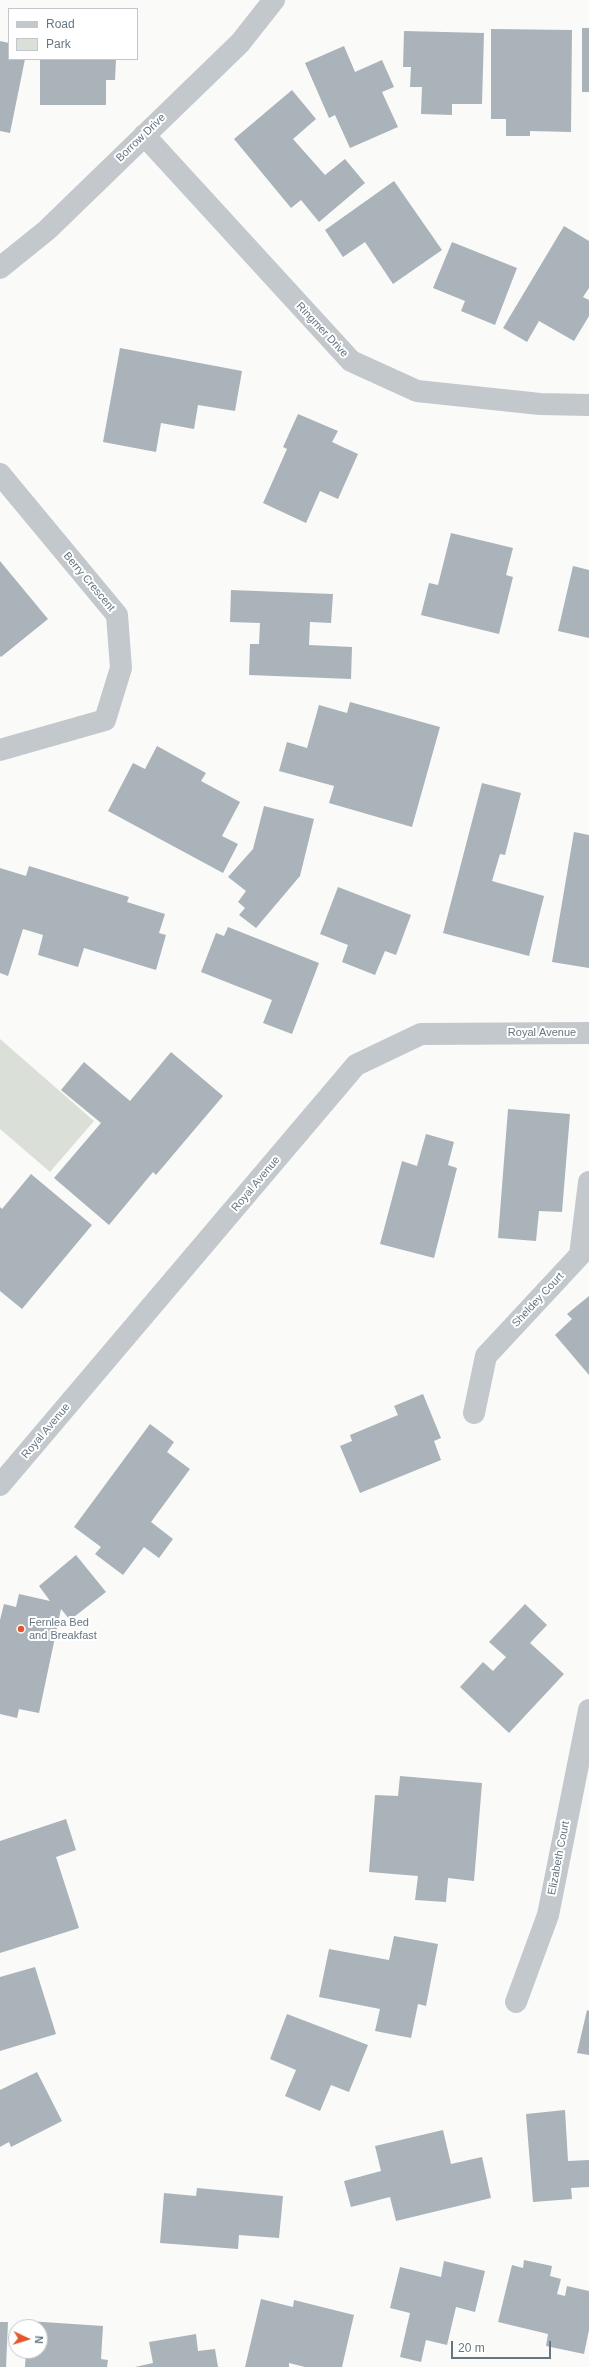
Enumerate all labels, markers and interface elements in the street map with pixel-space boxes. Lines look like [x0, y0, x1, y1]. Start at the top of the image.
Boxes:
legend [8, 8, 138, 60]
text: Road [46, 17, 75, 31]
text: Park [46, 37, 71, 51]
street label: Borrow Drive [114, 111, 168, 165]
street label: Ringmer Drive [293, 300, 351, 360]
street label: Berry Crescent [60, 550, 118, 614]
street label: Royal Avenue [508, 1026, 576, 1040]
street label: Royal Avenue [229, 1154, 283, 1214]
street label: Sheldey Court [509, 1270, 567, 1330]
street label: Royal Avenue [19, 1401, 73, 1461]
place label: Fernlea Bed and Breakfast [29, 1616, 97, 1642]
marker: Fernlea Bed and Breakfast [16, 1624, 26, 1634]
street label: Elizabeth Court [545, 1820, 573, 1896]
north arrow [8, 2319, 48, 2359]
scale bar [453, 2333, 553, 2359]
text: N [33, 2335, 45, 2344]
text: 20 m [458, 2341, 485, 2355]

